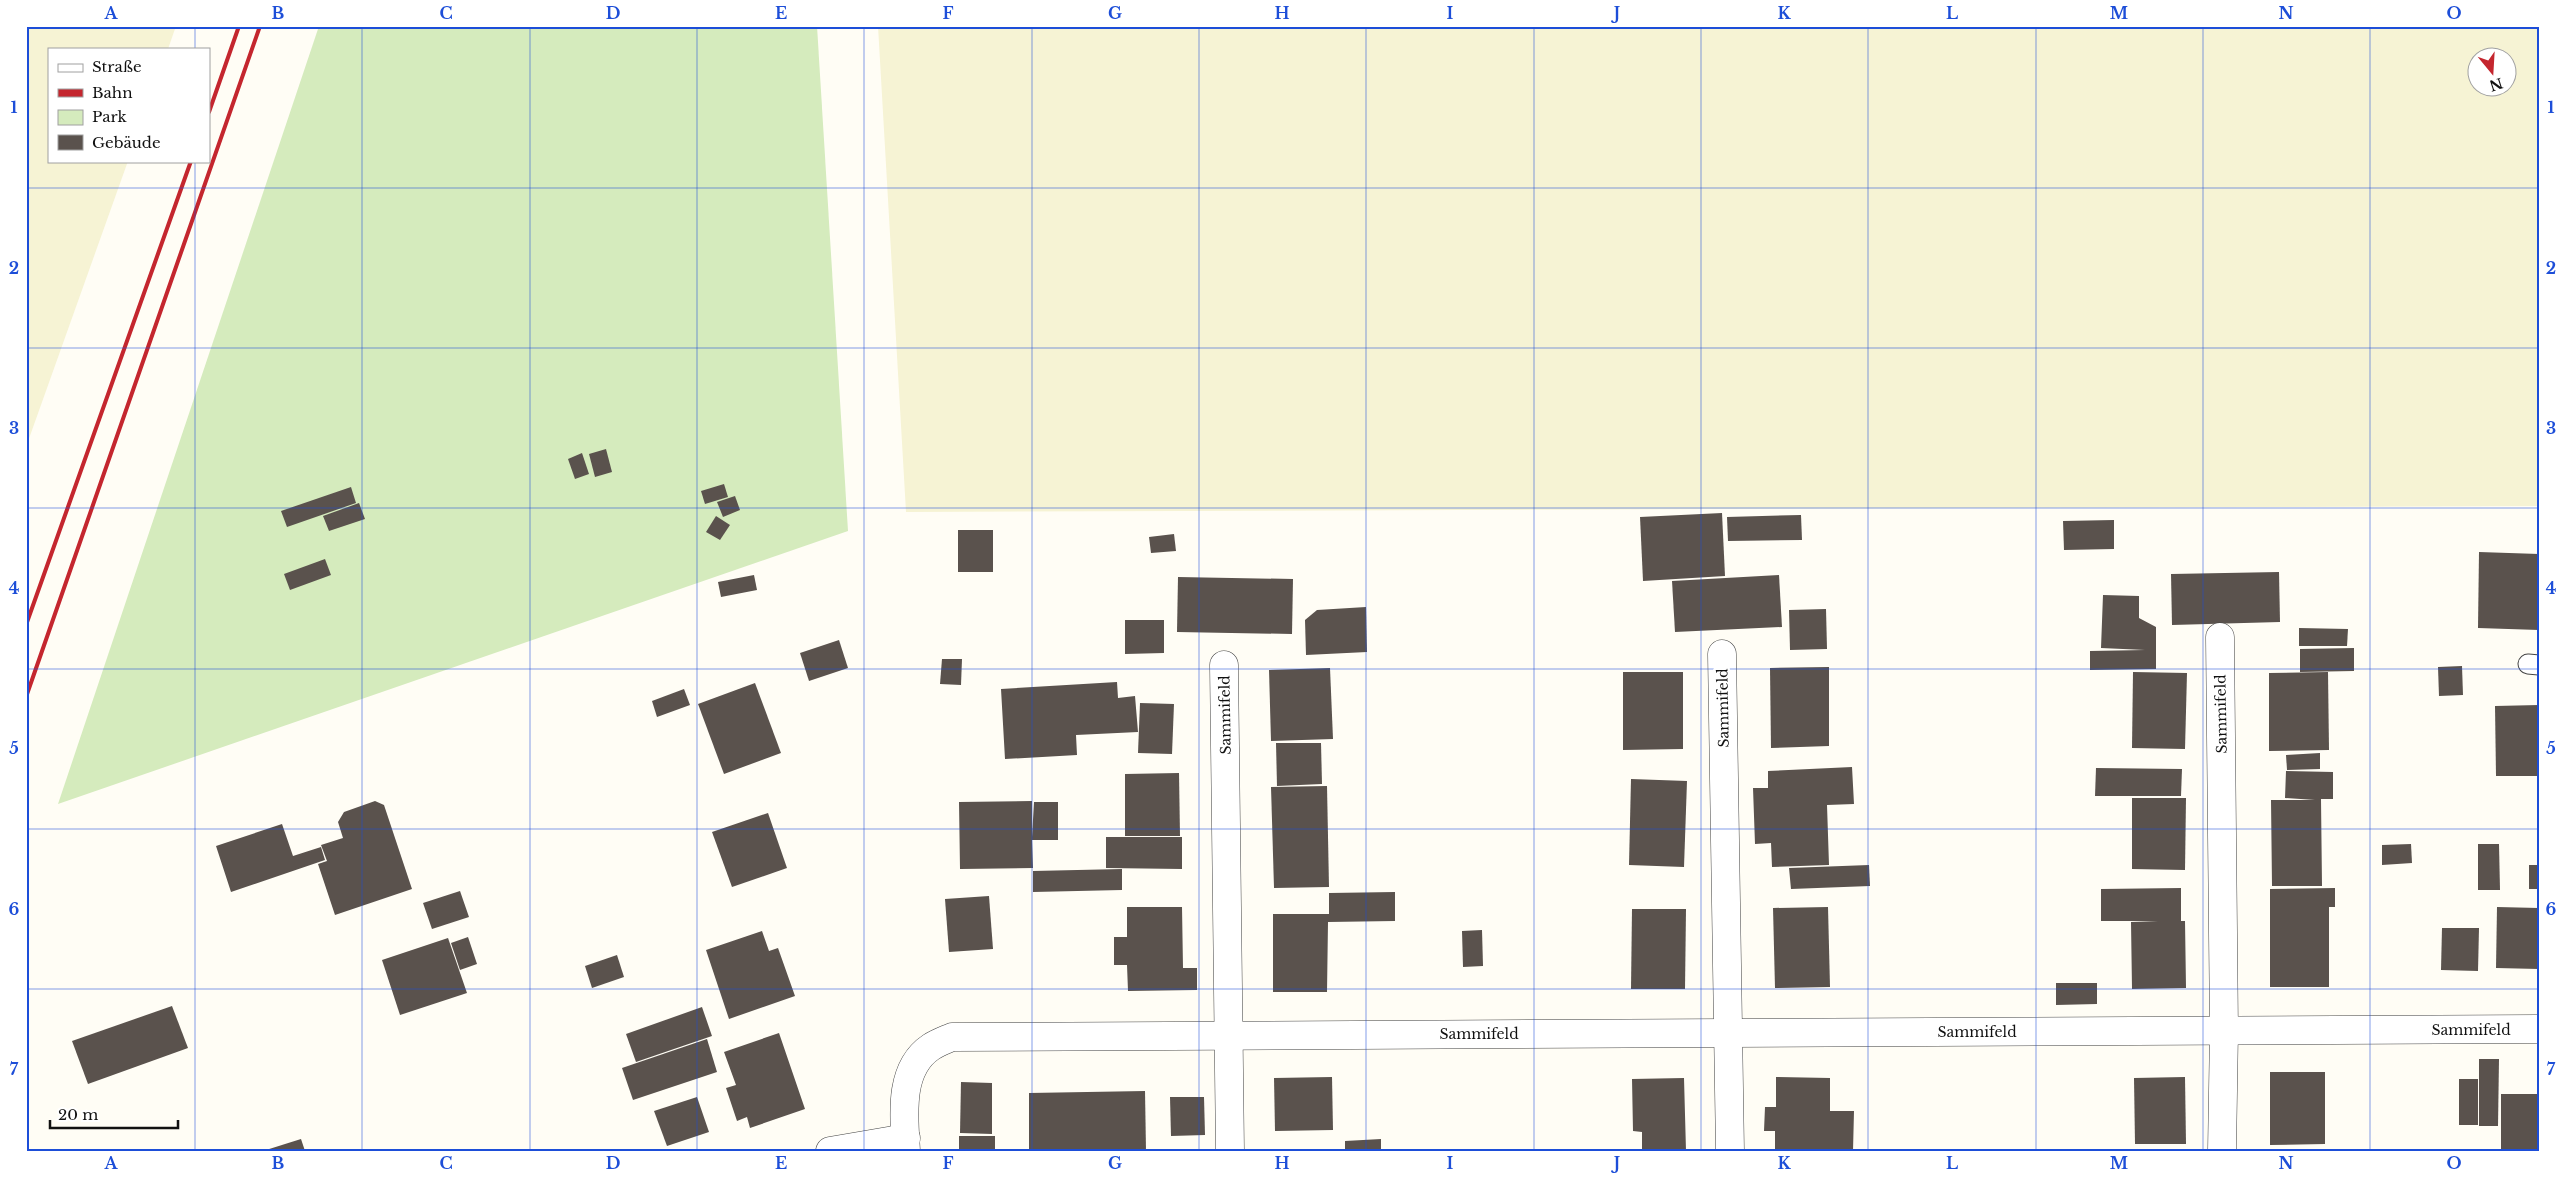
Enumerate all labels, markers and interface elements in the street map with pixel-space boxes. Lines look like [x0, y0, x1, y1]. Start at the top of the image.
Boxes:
text: A [104, 3, 119, 23]
text: B [272, 3, 285, 23]
text: C [439, 3, 453, 23]
text: D [606, 3, 620, 23]
text: E [775, 3, 787, 23]
text: F [942, 3, 954, 23]
text: G [1108, 3, 1122, 23]
text: H [1274, 3, 1290, 23]
text: I [1447, 3, 1454, 23]
text: J [1611, 3, 1620, 23]
text: K [1777, 3, 1791, 23]
text: L [1946, 3, 1958, 23]
text: M [2110, 3, 2128, 23]
text: N [2278, 3, 2294, 23]
text: O [2446, 3, 2462, 23]
legend [48, 48, 210, 162]
north arrow [2468, 48, 2518, 98]
text: Straße [92, 57, 142, 76]
text: N [2487, 74, 2505, 95]
text: Bahn [92, 83, 132, 102]
text: 1 [11, 97, 18, 117]
text: 1 [2548, 97, 2555, 117]
text: Park [92, 107, 128, 126]
text: Gebäude [92, 133, 161, 152]
text: 2 [9, 258, 19, 278]
text: 2 [2546, 258, 2556, 278]
text: 3 [9, 418, 19, 438]
text: 3 [2546, 418, 2556, 438]
text: 4 [9, 578, 19, 598]
text: 4 [2546, 578, 2556, 598]
street label: Sammifeld [1713, 668, 1733, 748]
street label: Sammifeld [2211, 674, 2231, 754]
street label: Sammifeld [1215, 675, 1235, 755]
text: 5 [9, 738, 19, 758]
text: 5 [2546, 738, 2556, 758]
text: 6 [9, 899, 20, 919]
text: 6 [2546, 899, 2557, 919]
street label: Sammifeld [2431, 1021, 2511, 1039]
street label: Sammifeld [1937, 1023, 2017, 1041]
street label: Sammifeld [1439, 1025, 1519, 1043]
text: 7 [10, 1059, 19, 1079]
text: 7 [2547, 1059, 2556, 1079]
scale bar [50, 1097, 178, 1129]
text: 20 m [58, 1105, 98, 1124]
text: A [104, 1153, 119, 1173]
text: B [272, 1153, 285, 1173]
text: C [439, 1153, 453, 1173]
text: D [606, 1153, 620, 1173]
text: E [775, 1153, 787, 1173]
text: F [942, 1153, 954, 1173]
text: G [1108, 1153, 1122, 1173]
text: H [1274, 1153, 1290, 1173]
text: I [1447, 1153, 1454, 1173]
text: J [1611, 1153, 1620, 1173]
text: K [1777, 1153, 1791, 1173]
text: L [1946, 1153, 1958, 1173]
text: M [2110, 1153, 2128, 1173]
text: N [2278, 1153, 2294, 1173]
text: O [2446, 1153, 2462, 1173]

